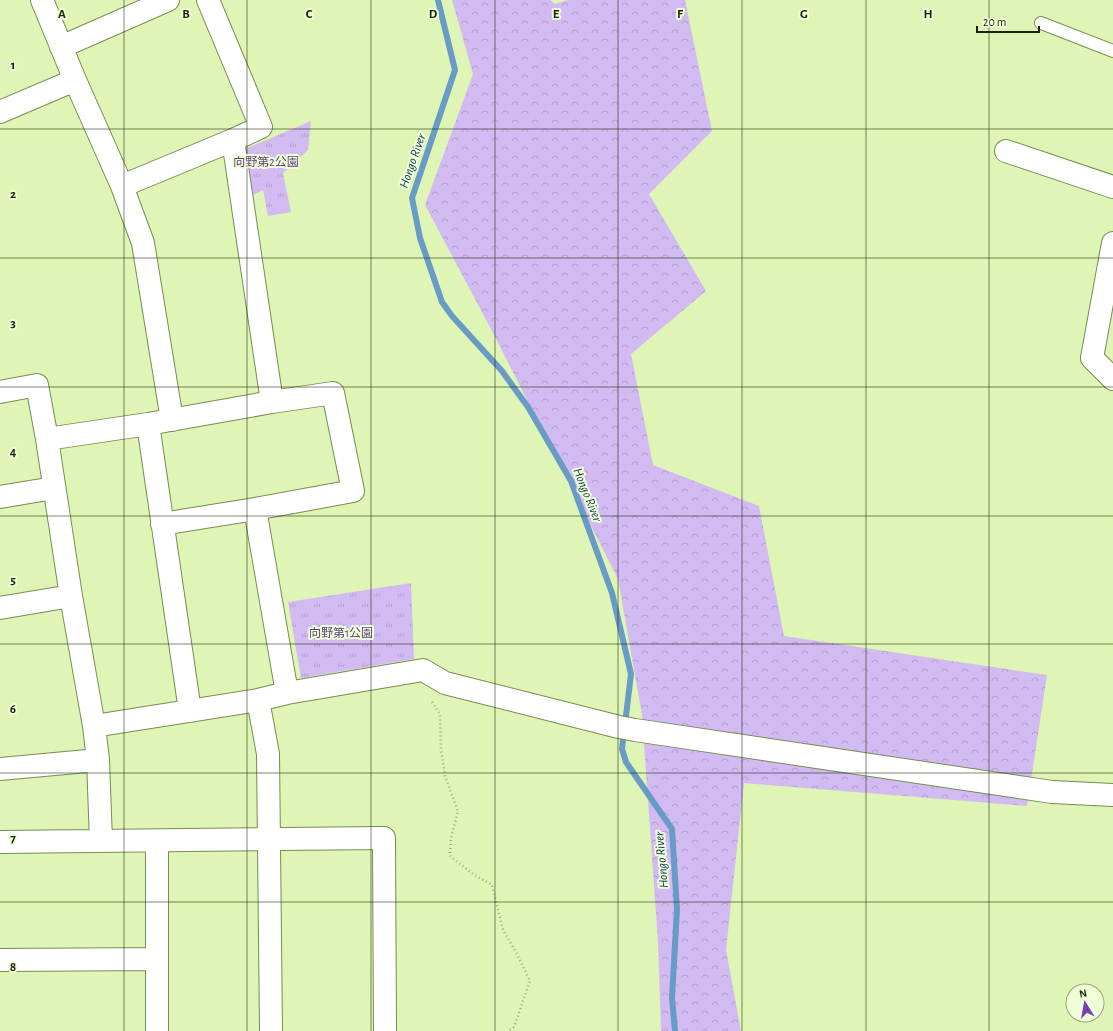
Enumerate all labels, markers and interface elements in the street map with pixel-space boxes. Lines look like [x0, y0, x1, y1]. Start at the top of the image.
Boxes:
text: A [58, 8, 66, 21]
text: B [182, 8, 190, 21]
text: C [306, 8, 313, 21]
text: D [429, 8, 438, 21]
text: E [553, 8, 560, 21]
text: F [677, 8, 684, 21]
text: G [800, 8, 808, 21]
text: H [923, 8, 933, 21]
scale bar [977, 8, 1039, 34]
text: 20 m [983, 16, 1006, 28]
text: 1 [11, 59, 15, 72]
water label: Hongo River [398, 131, 429, 190]
park label: 向野第2公園 [233, 155, 299, 168]
text: 2 [10, 188, 16, 201]
text: 3 [10, 317, 16, 330]
text: 4 [10, 446, 17, 459]
water label: Hongo River [570, 466, 604, 524]
text: 5 [10, 574, 16, 587]
park label: 向野第1公園 [309, 626, 373, 639]
text: 6 [10, 703, 16, 716]
water label: Hongo River [653, 830, 671, 889]
text: 7 [10, 832, 16, 845]
text: 8 [10, 961, 16, 974]
north arrow [1065, 983, 1105, 1023]
text: N [1078, 988, 1088, 1000]

